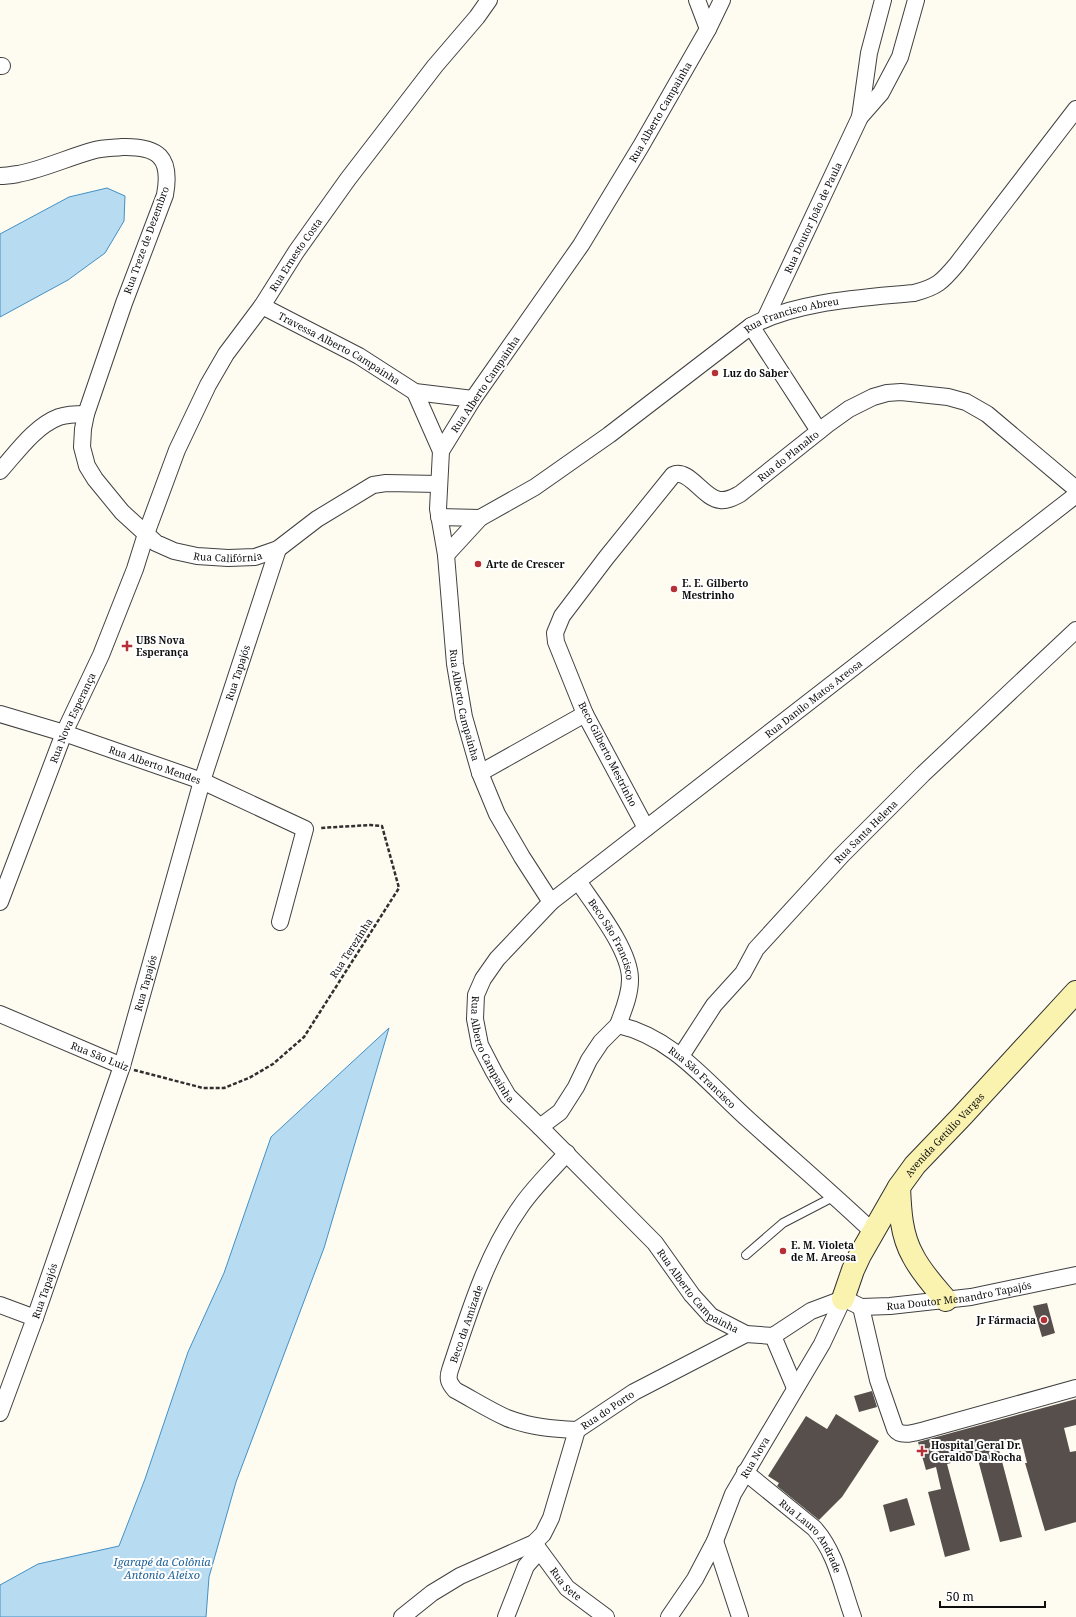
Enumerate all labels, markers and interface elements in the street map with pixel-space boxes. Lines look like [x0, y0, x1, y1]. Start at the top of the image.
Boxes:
street label: Rua Alberto Campainha [625, 59, 695, 165]
street label: Rua Doutor João de Paula [780, 159, 845, 276]
street label: Rua Treze de Dezembro [120, 184, 172, 296]
street label: Rua Ernesto Costa [266, 215, 325, 294]
street label: Rua Francisco Abreu [741, 294, 840, 336]
street label: Travessa Alberto Campainha [276, 309, 403, 388]
street label: Rua Alberto Campainha [447, 333, 523, 435]
place label: Luz do Saber [723, 366, 789, 380]
marker: Luz do Saber [710, 368, 720, 378]
street label: Rua do Planalto [754, 427, 822, 485]
street label: Rua Califórnia [192, 548, 264, 565]
place label: Arte de Crescer [486, 557, 565, 571]
marker: Arte de Crescer [473, 559, 483, 569]
place label: E. E. Gilberto Mestrinho [682, 576, 749, 602]
marker: E. E. Gilberto Mestrinho [669, 584, 679, 594]
place label: UBS Nova Esperança [136, 633, 188, 659]
marker: UBS Nova Esperança [121, 640, 133, 652]
street label: Rua Tapajós [222, 642, 253, 702]
street label: Rua Alberto Campainha [447, 649, 483, 763]
street label: Rua Danilo Matos Areosa [762, 656, 865, 741]
street label: Rua Nova Esperança [46, 670, 99, 765]
street label: Beco Gilberto Mestrinho [575, 699, 641, 809]
street label: Rua Alberto Mendes [107, 742, 203, 787]
street label: Rua Santa Helena [831, 796, 901, 866]
street label: Beco São Francisco [585, 896, 637, 981]
street label: Rua Terezinha [326, 915, 376, 981]
street label: Rua Tapajós [131, 953, 160, 1013]
street label: Rua Alberto Campainha [468, 996, 518, 1106]
street label: Rua São Luiz [69, 1038, 131, 1074]
street label: Rua São Francisco [666, 1043, 739, 1112]
street label: Avenida Getúlio Vargas [902, 1089, 988, 1180]
place label: E. M. Violeta de M. Areosa [791, 1238, 856, 1264]
street label: Rua Alberto Campainha [654, 1246, 742, 1336]
marker: E. M. Violeta de M. Areosa [778, 1246, 788, 1256]
street label: Rua Tapajós [28, 1261, 61, 1320]
street label: Rua Doutor Menandro Tapajós [886, 1277, 1033, 1313]
street label: Beco da Amizade [446, 1283, 486, 1365]
place label: Jr Fármacia [976, 1313, 1036, 1327]
marker: Jr Fármacia [1039, 1315, 1049, 1325]
street label: Rua do Porto [578, 1387, 637, 1433]
street label: Rua Nova [737, 1434, 773, 1481]
place label: Hospital Geral Dr. Geraldo Da Rocha [931, 1438, 1022, 1464]
marker: Hospital Geral Dr. Geraldo Da Rocha [916, 1445, 928, 1457]
street label: Rua Lauro Andrade [776, 1496, 845, 1575]
water label: Igarapé da Colônia Antonio Aleixo [112, 1554, 211, 1582]
street label: Rua Sete [547, 1564, 585, 1604]
scale bar [940, 1583, 1045, 1609]
text: 50 m [946, 1588, 974, 1605]

